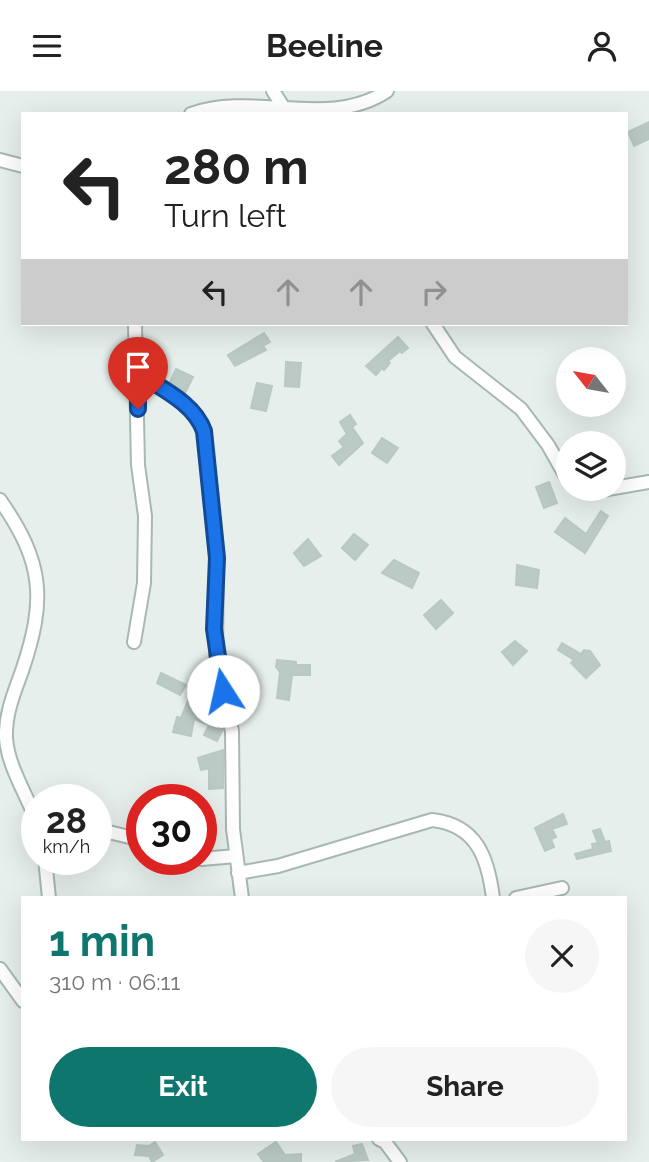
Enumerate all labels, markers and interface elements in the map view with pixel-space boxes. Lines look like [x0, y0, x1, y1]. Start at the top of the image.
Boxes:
icon: menu [28, 27, 66, 65]
text: Beeline [266, 27, 383, 64]
icon: person [583, 27, 621, 65]
text: 280 m [164, 138, 309, 195]
icon: left [49, 140, 140, 231]
text: Turn left [164, 197, 286, 234]
icon: left [196, 273, 234, 311]
icon: ahead [269, 273, 307, 311]
icon: ahead [342, 273, 380, 311]
icon: right [415, 273, 453, 311]
pin [108, 337, 168, 409]
north arrow [556, 347, 626, 417]
map controls [556, 347, 626, 501]
icon: arrive [119, 348, 157, 386]
button: layers [556, 431, 626, 501]
position arrow [186, 654, 260, 728]
speed limit sign: 30 [126, 784, 217, 875]
text: 28 [46, 800, 87, 841]
text: km/h [43, 836, 90, 857]
text: 1 min [49, 917, 155, 966]
button: close [525, 919, 599, 993]
text: 310 m · 06:11 [49, 968, 180, 995]
button: Exit [49, 1047, 317, 1127]
button: Share [331, 1047, 599, 1127]

